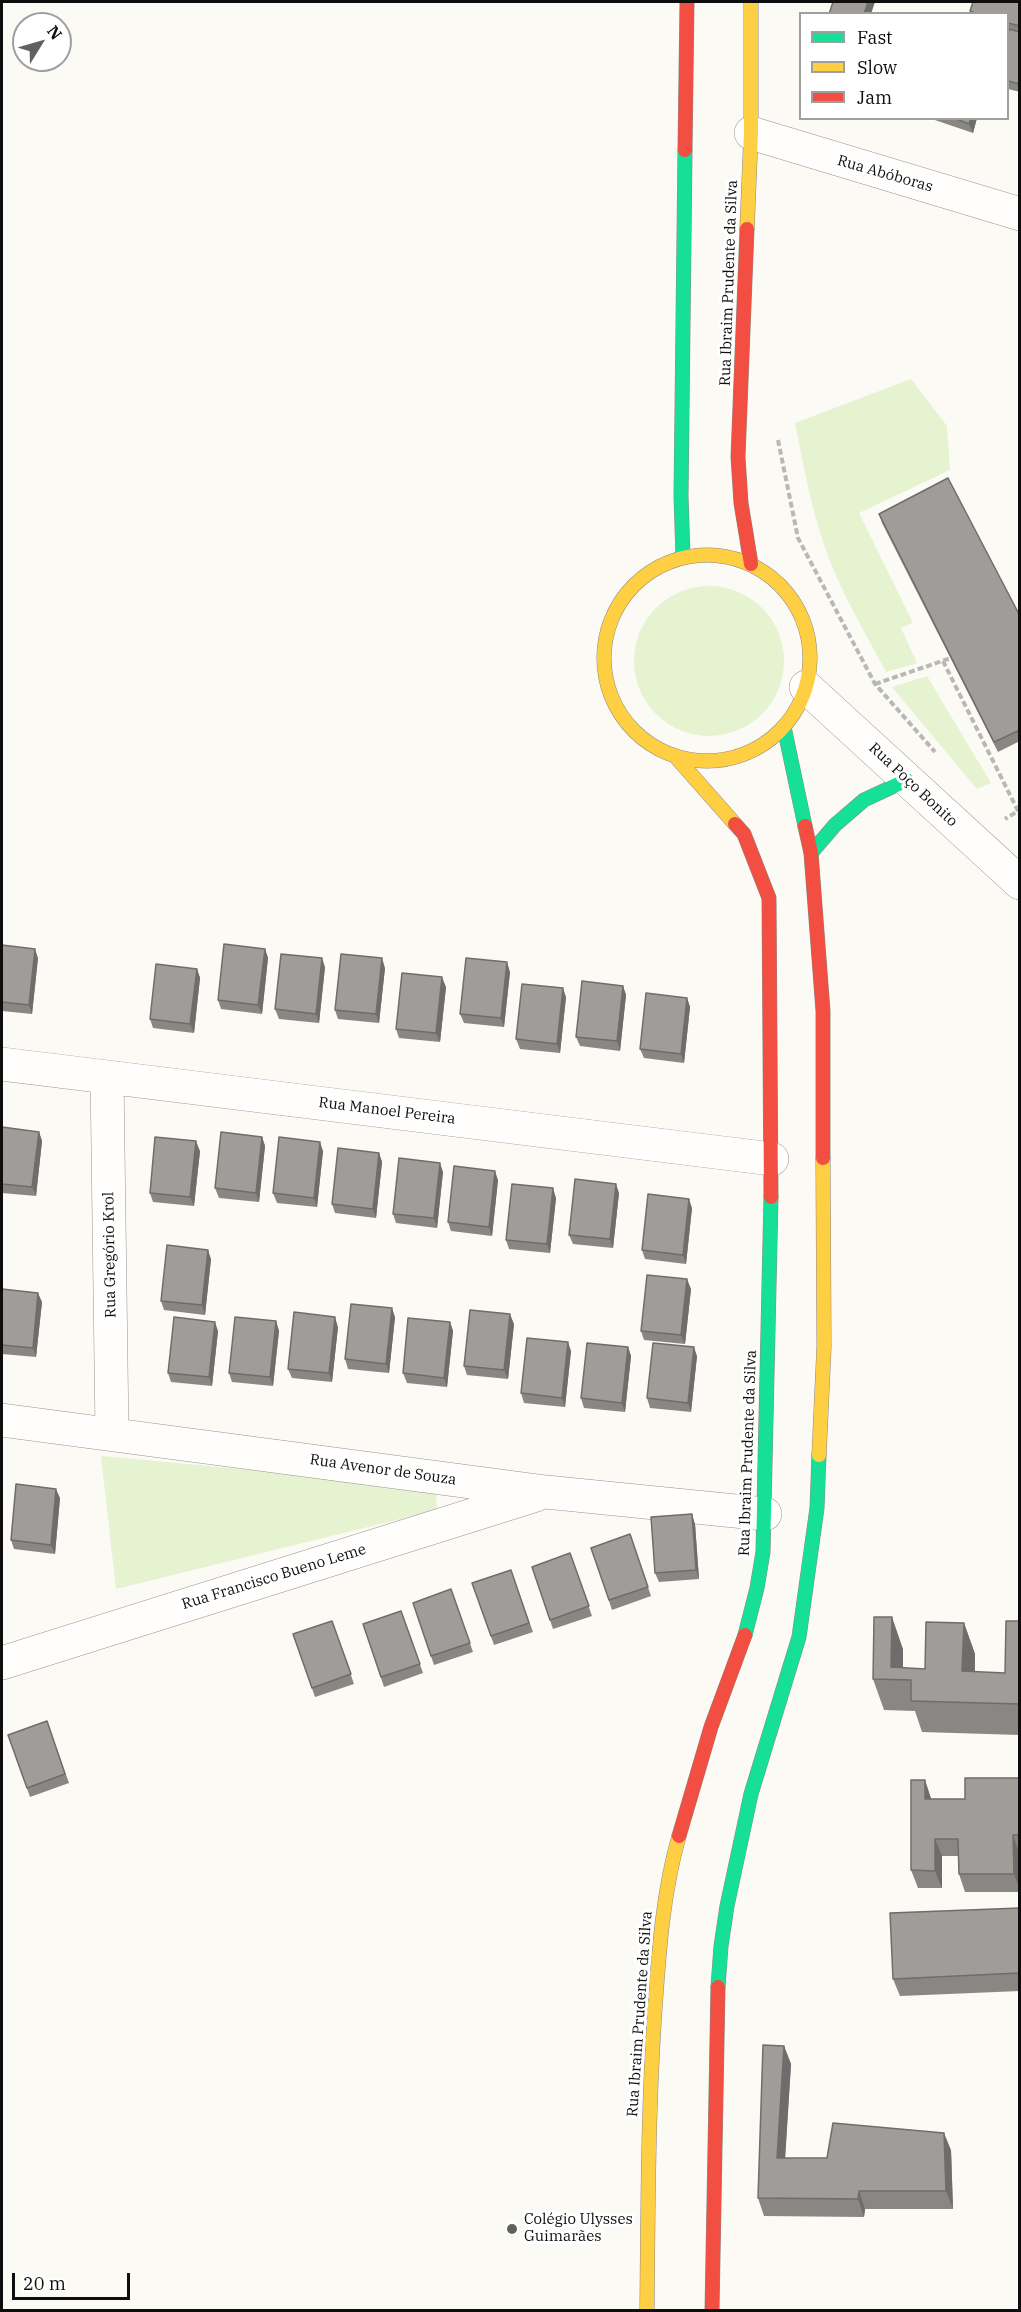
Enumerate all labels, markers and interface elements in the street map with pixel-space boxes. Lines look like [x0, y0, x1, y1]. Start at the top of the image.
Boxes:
north arrow [12, 12, 72, 72]
legend [799, 12, 1009, 120]
text: N [43, 21, 67, 43]
text: Fast [857, 26, 892, 49]
text: Slow [857, 56, 897, 79]
text: Jam [857, 86, 892, 109]
street label: Rua Abóboras [835, 152, 935, 196]
street label: Rua Ibraim Prudente da Silva [716, 180, 742, 386]
street label: Rua Poço Bonito [865, 739, 961, 831]
street label: Rua Manoel Pereira [318, 1094, 456, 1128]
street label: Rua Gregório Krol [100, 1192, 120, 1318]
street label: Rua Ibraim Prudente da Silva [735, 1350, 761, 1556]
street label: Rua Avenor de Souza [308, 1451, 458, 1489]
street label: Rua Francisco Bueno Leme [180, 1540, 368, 1614]
street label: Rua Ibraim Prudente da Silva [624, 1910, 656, 2118]
place label: Colégio Ulysses Guimarães [524, 2211, 633, 2246]
marker: Colégio Ulysses Guimarães [505, 2222, 519, 2236]
scale bar [15, 2261, 134, 2299]
text: 20 m [23, 2272, 66, 2295]

